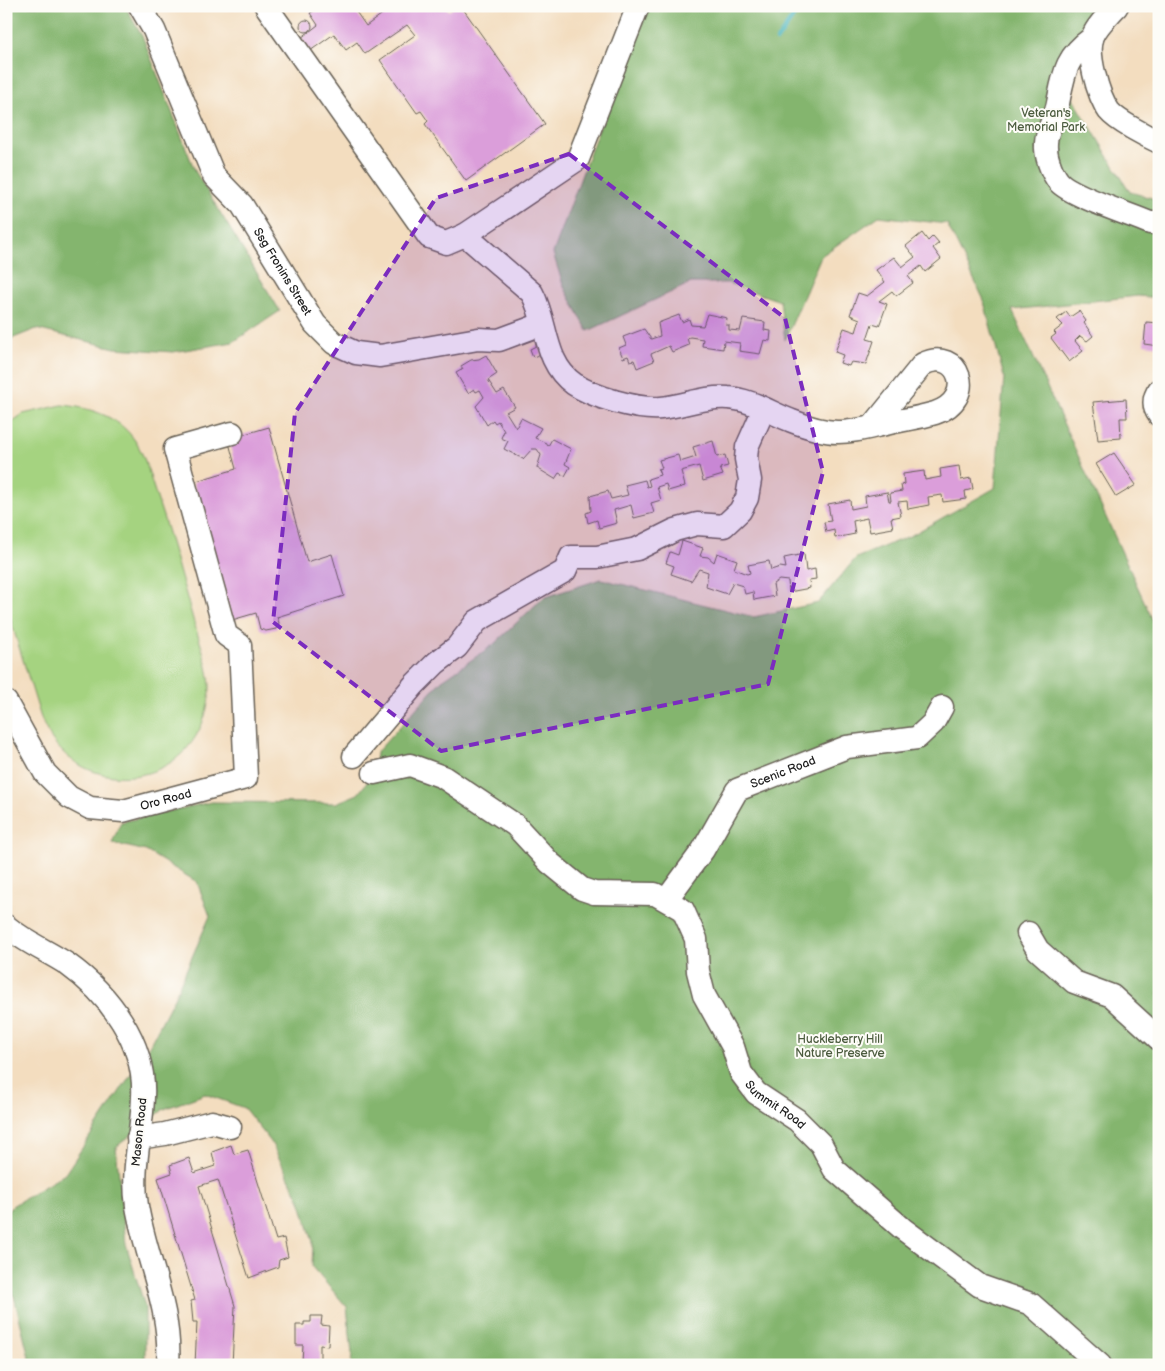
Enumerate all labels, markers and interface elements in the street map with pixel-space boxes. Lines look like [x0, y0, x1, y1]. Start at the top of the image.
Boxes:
park label: Veteran's Memorial Park [1007, 106, 1085, 135]
street label: Ssg Fronins Street [250, 225, 315, 319]
street label: Scenic Road [748, 753, 818, 792]
street label: Oro Road [139, 786, 193, 814]
park label: Huckleberry Hill Nature Preserve [795, 1032, 885, 1061]
street label: Summit Road [741, 1078, 809, 1133]
street label: Mason Road [128, 1097, 151, 1167]

